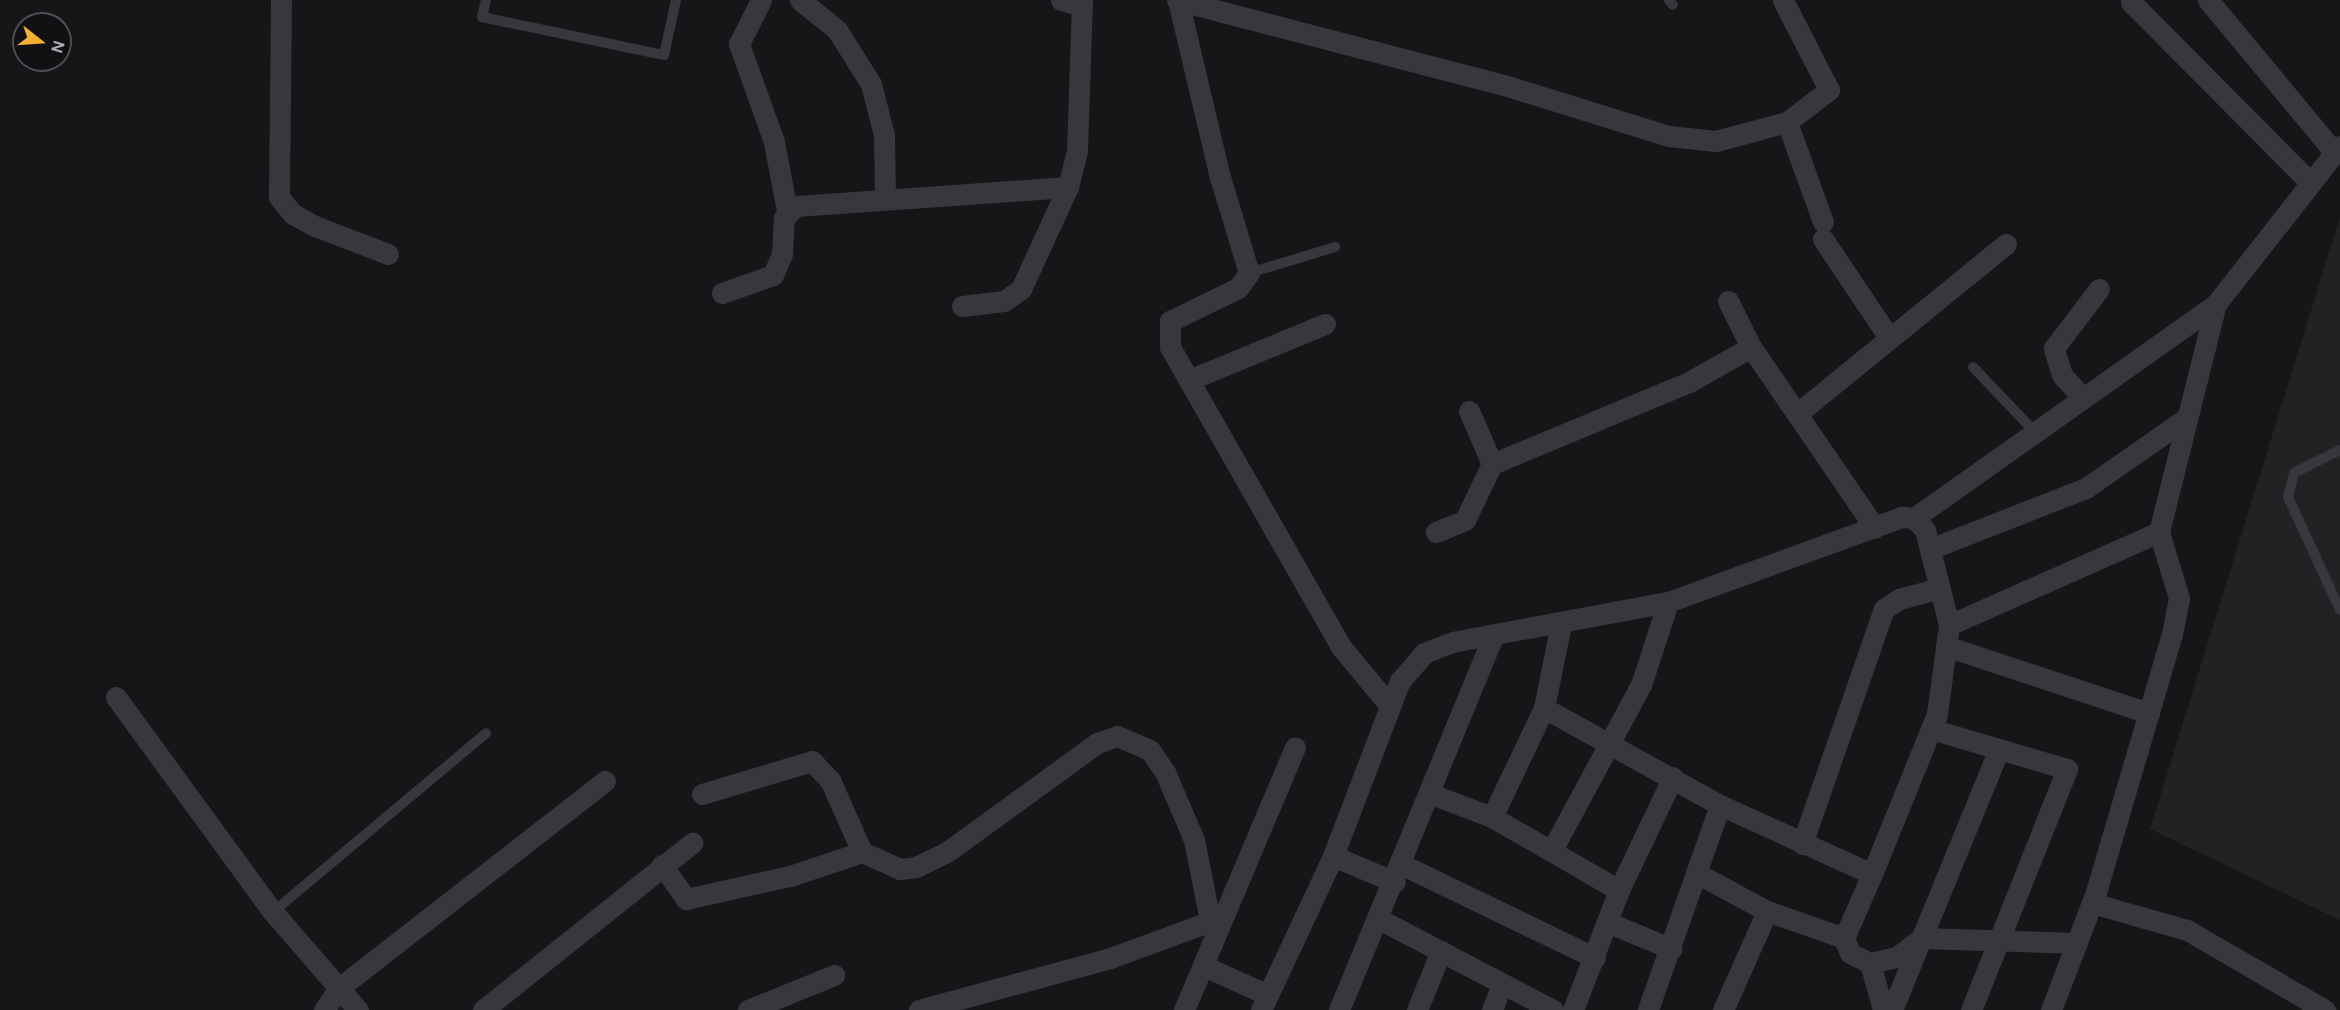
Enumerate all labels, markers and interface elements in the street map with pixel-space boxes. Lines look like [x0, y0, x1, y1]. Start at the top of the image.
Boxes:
north arrow [12, 12, 72, 72]
text: N [46, 38, 70, 55]

